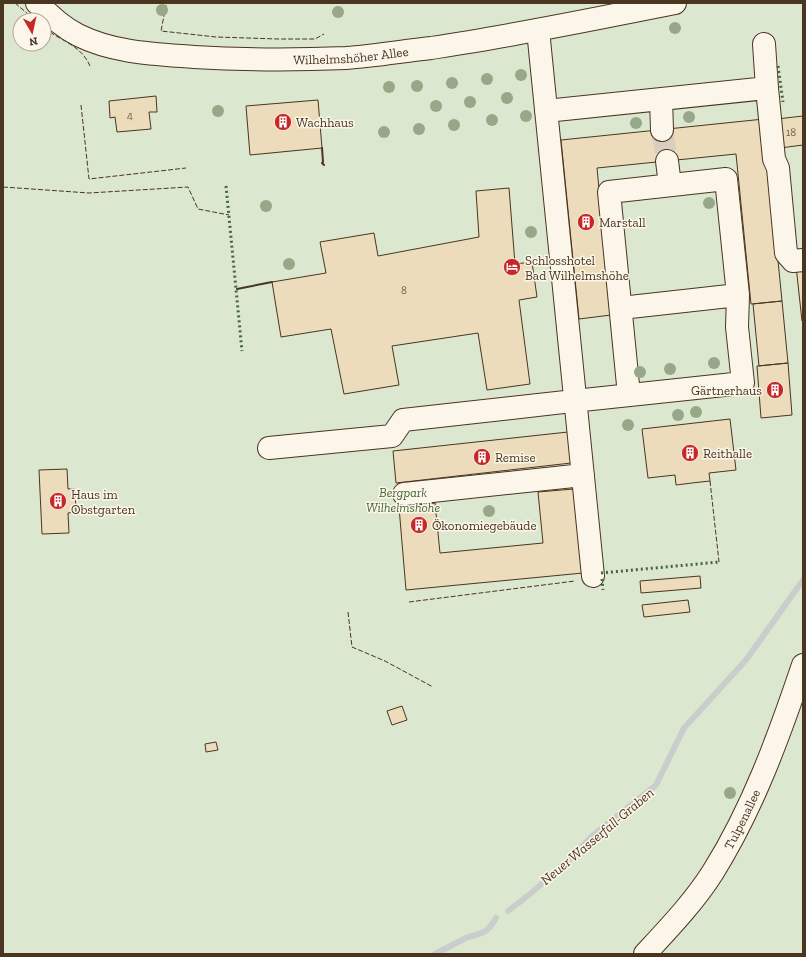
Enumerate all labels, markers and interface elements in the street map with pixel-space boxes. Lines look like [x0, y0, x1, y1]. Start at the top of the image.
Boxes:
north arrow [12, 12, 52, 52]
text: N [28, 34, 39, 49]
street label: Wilhelmshöher Allee [293, 44, 409, 67]
house number: 4 [127, 109, 133, 122]
building icon: Wachhaus [273, 112, 293, 132]
place label: Wachhaus [296, 115, 354, 130]
house number: 18 [786, 126, 796, 139]
building icon: Marstall [576, 212, 596, 232]
place label: Marstall [599, 215, 646, 230]
place label: Schlosshotel Bad Wilhelmshöhe [525, 253, 629, 283]
hotel icon: Schlosshotel Bad Wilhelmshöhe [502, 257, 522, 277]
house number: 8 [401, 284, 407, 297]
building icon: Gärtnerhaus [765, 380, 785, 400]
place label: Gärtnerhaus [691, 383, 762, 398]
building icon: Reithalle [680, 443, 700, 463]
place label: Reithalle [703, 446, 752, 461]
building icon: Remise [472, 447, 492, 467]
place label: Remise [495, 450, 536, 465]
park label: Bergpark Wilhelmshöhe [366, 485, 440, 515]
place label: Haus im Obstgarten [71, 487, 136, 517]
building icon: Haus im Obstgarten [48, 491, 68, 511]
building icon: Ökonomiegebäude [409, 515, 429, 535]
place label: Ökonomiegebäude [432, 518, 537, 533]
water label: Neuer Wasserfall-Graben [537, 784, 657, 889]
street label: Tulpenallee [721, 787, 763, 852]

